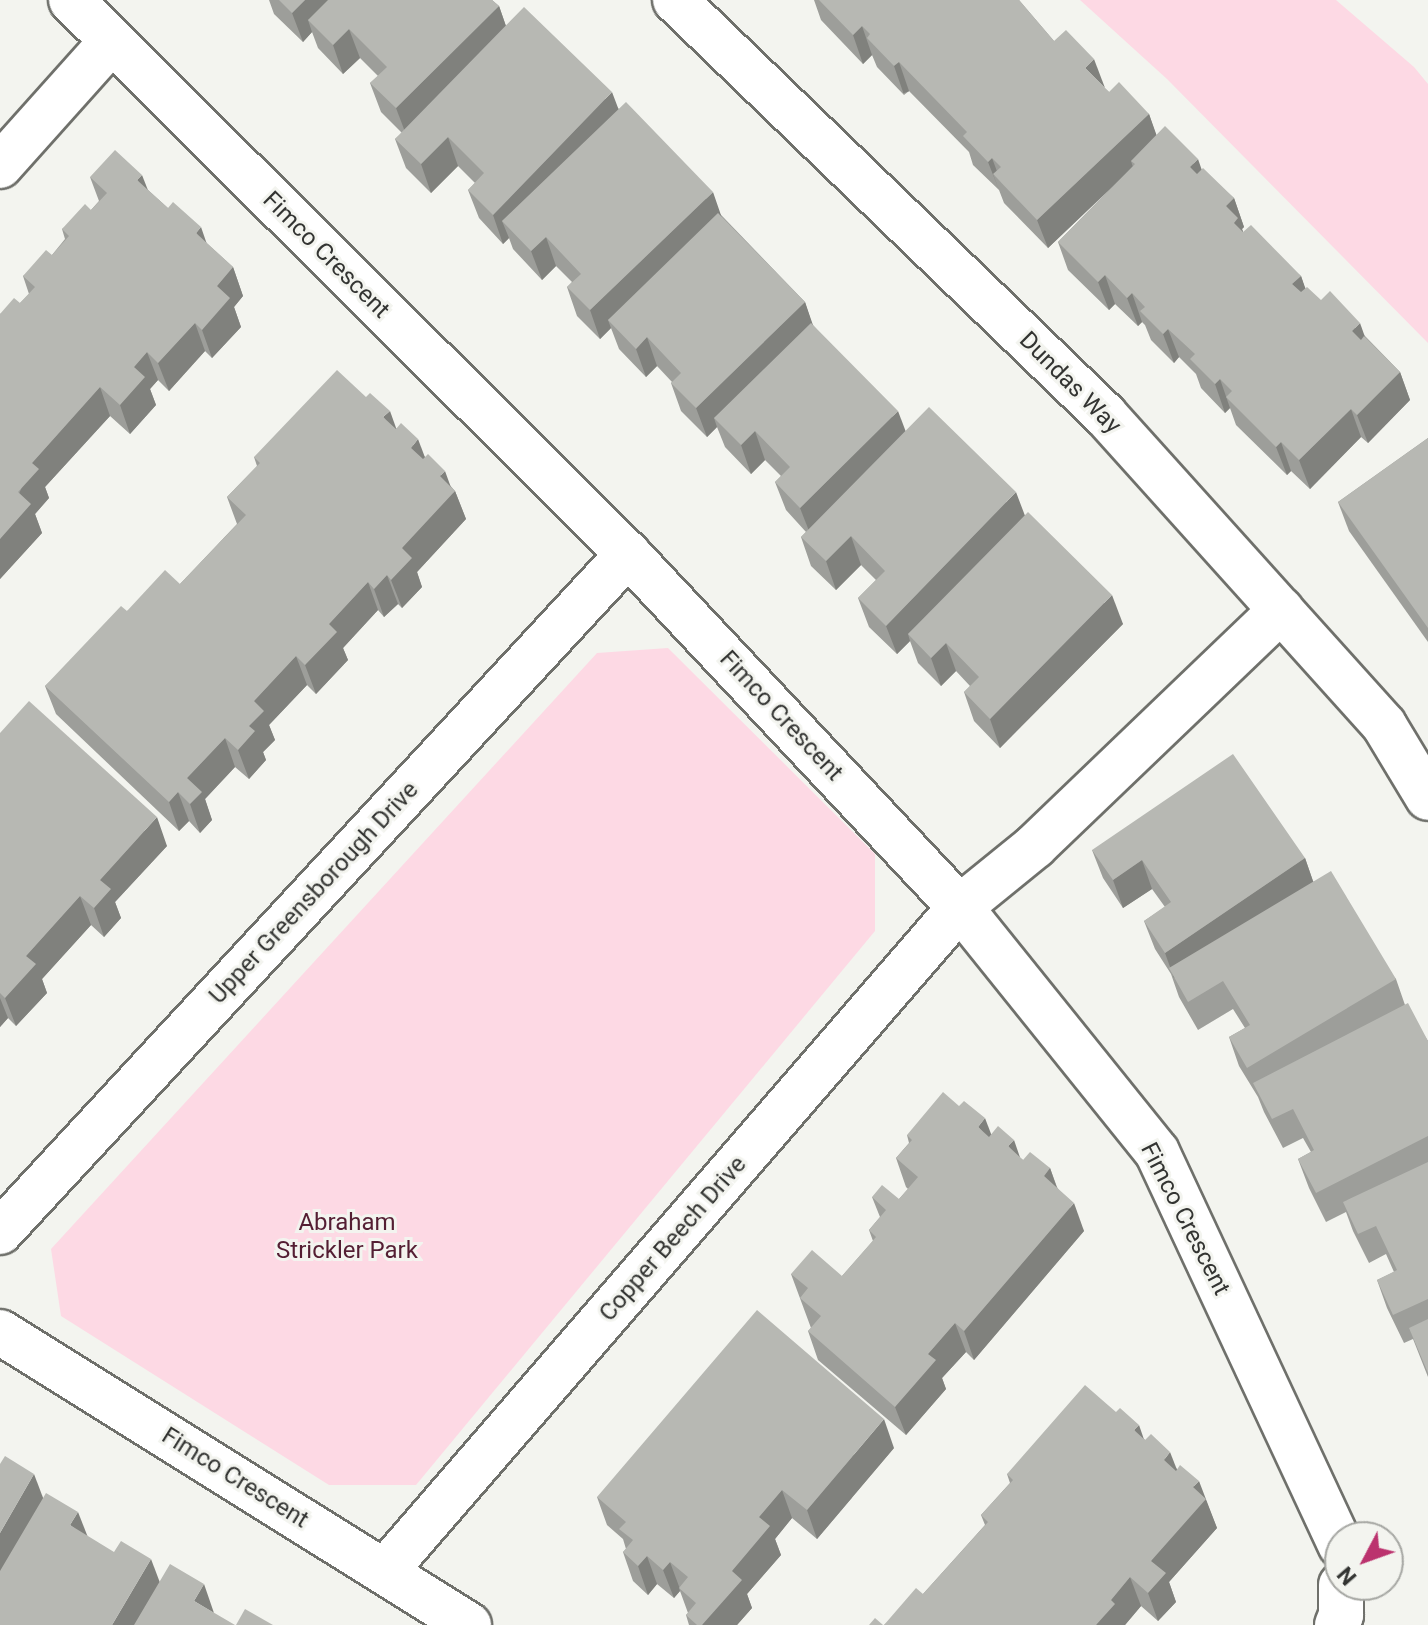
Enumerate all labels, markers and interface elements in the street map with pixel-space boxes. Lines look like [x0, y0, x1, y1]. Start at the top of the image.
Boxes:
street label: Fimco Crescent [257, 186, 395, 324]
street label: Dundas Way [1013, 326, 1127, 440]
street label: Fimco Crescent [713, 645, 849, 787]
street label: Upper Greensborough Drive [203, 776, 425, 1010]
street label: Fimco Crescent [1134, 1138, 1236, 1300]
street label: Copper Beech Drive [594, 1151, 752, 1327]
park label: Abraham Strickler Park [276, 1209, 418, 1265]
street label: Fimco Crescent [156, 1421, 314, 1535]
north arrow [1324, 1521, 1404, 1601]
text: N [1332, 1562, 1362, 1590]

